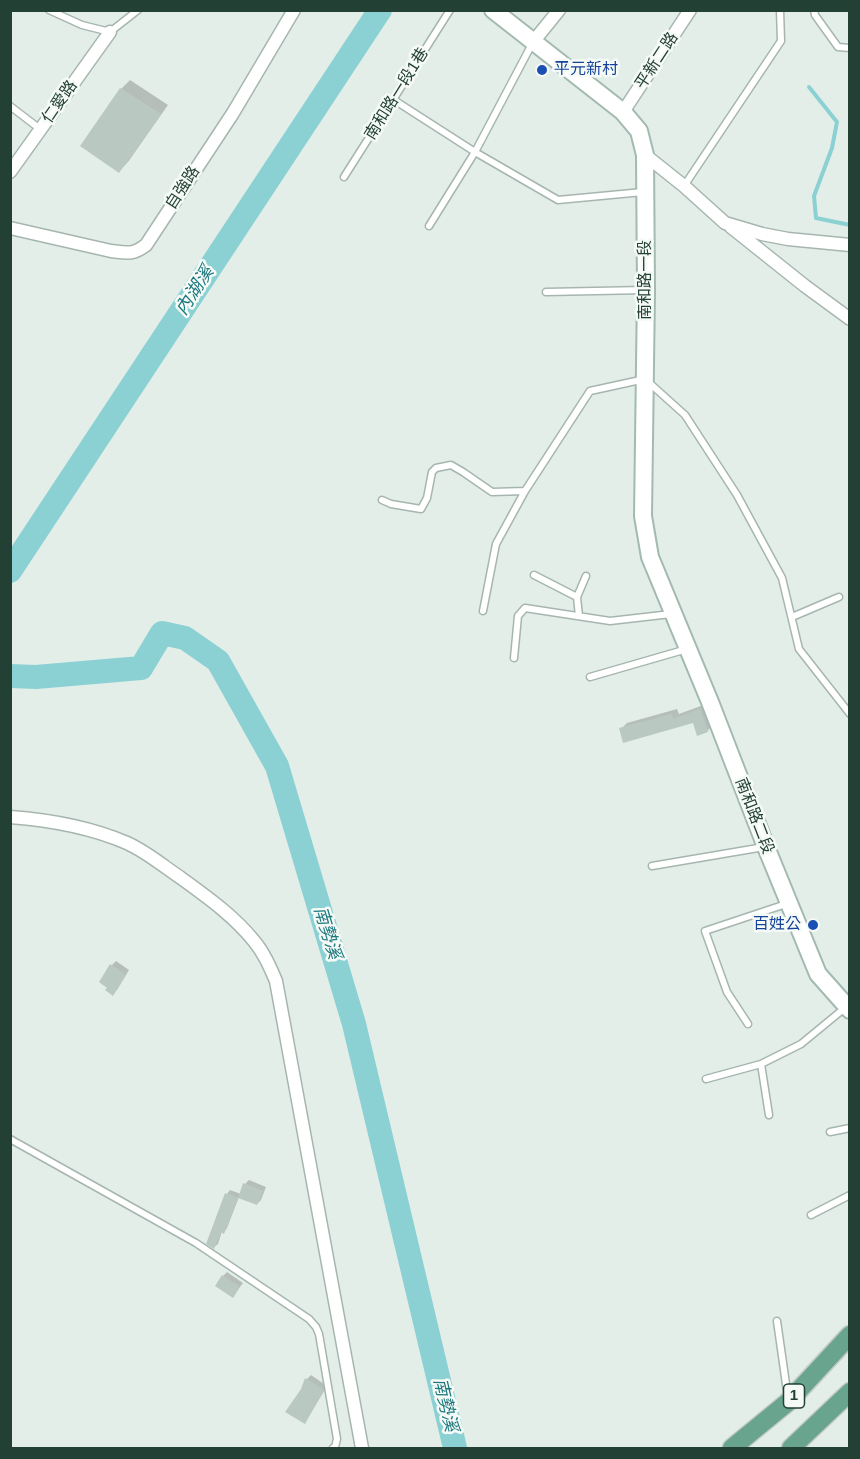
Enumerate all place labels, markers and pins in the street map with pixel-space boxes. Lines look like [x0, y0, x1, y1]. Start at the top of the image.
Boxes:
place label: 平元新村 [554, 60, 618, 80]
marker: 平元新村 [535, 63, 549, 77]
place label: 百姓公 [753, 915, 801, 935]
marker: 百姓公 [806, 918, 820, 932]

